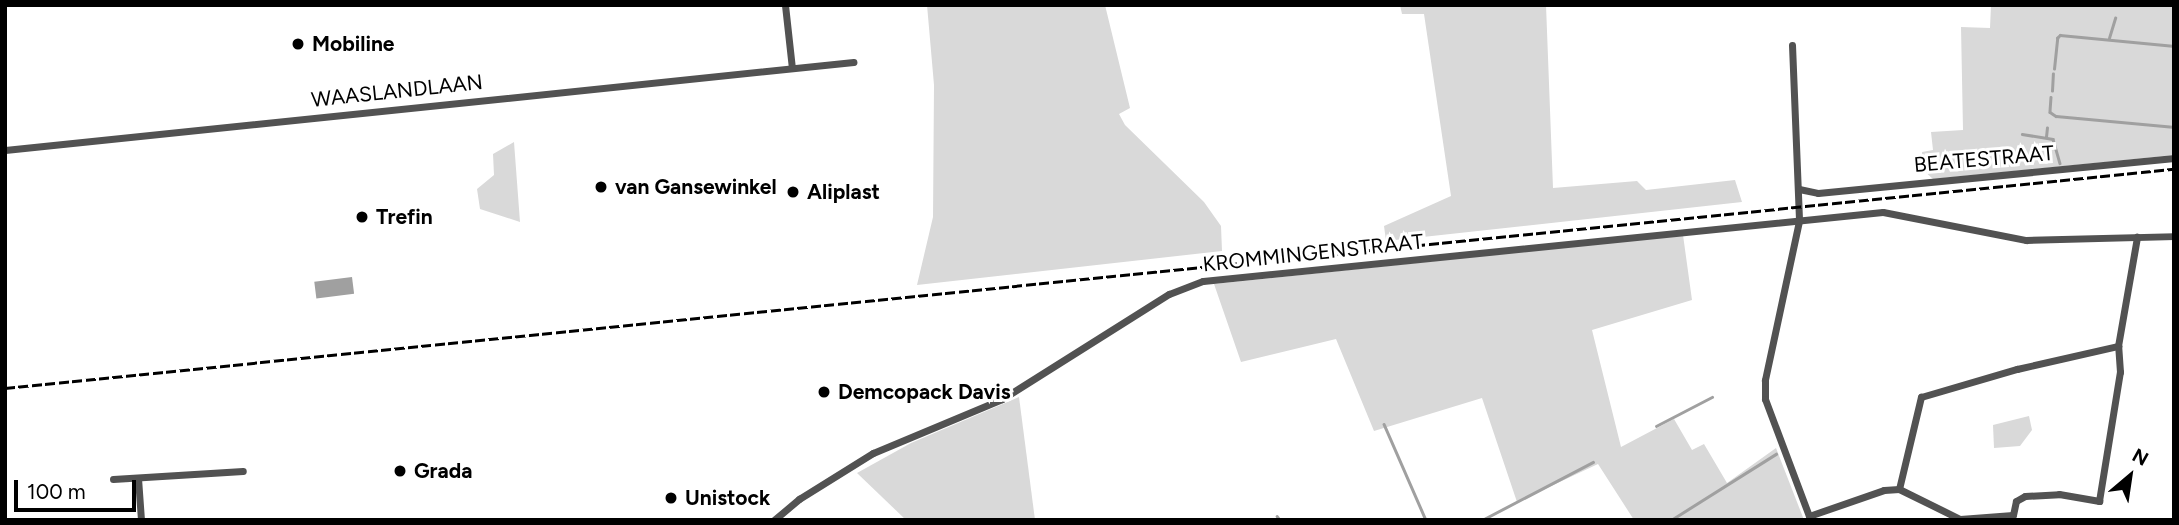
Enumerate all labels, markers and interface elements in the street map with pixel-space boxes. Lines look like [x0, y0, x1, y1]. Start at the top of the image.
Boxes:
place label: Mobiline [312, 31, 394, 57]
marker: Mobiline [290, 36, 306, 52]
street label: WAASLANDLAAN [310, 69, 484, 113]
street label: BEATESTRAAT [1913, 140, 2055, 178]
place label: van Gansewinkel [615, 174, 777, 200]
marker: van Gansewinkel [593, 179, 609, 195]
place label: Aliplast [807, 179, 880, 205]
marker: Aliplast [785, 184, 801, 200]
place label: Trefin [376, 204, 433, 230]
marker: Trefin [354, 209, 370, 225]
street label: KROMMINGENSTRAAT [1201, 229, 1425, 277]
place label: Demcopack Davis [838, 379, 1010, 405]
marker: Demcopack Davis [816, 384, 832, 400]
north arrow [2095, 441, 2165, 511]
text: N [2128, 444, 2152, 471]
place label: Grada [414, 458, 472, 484]
marker: Grada [392, 463, 408, 479]
scale bar [18, 466, 140, 510]
text: 100 m [27, 479, 86, 504]
place label: Unistock [685, 485, 770, 511]
marker: Unistock [663, 490, 679, 506]

